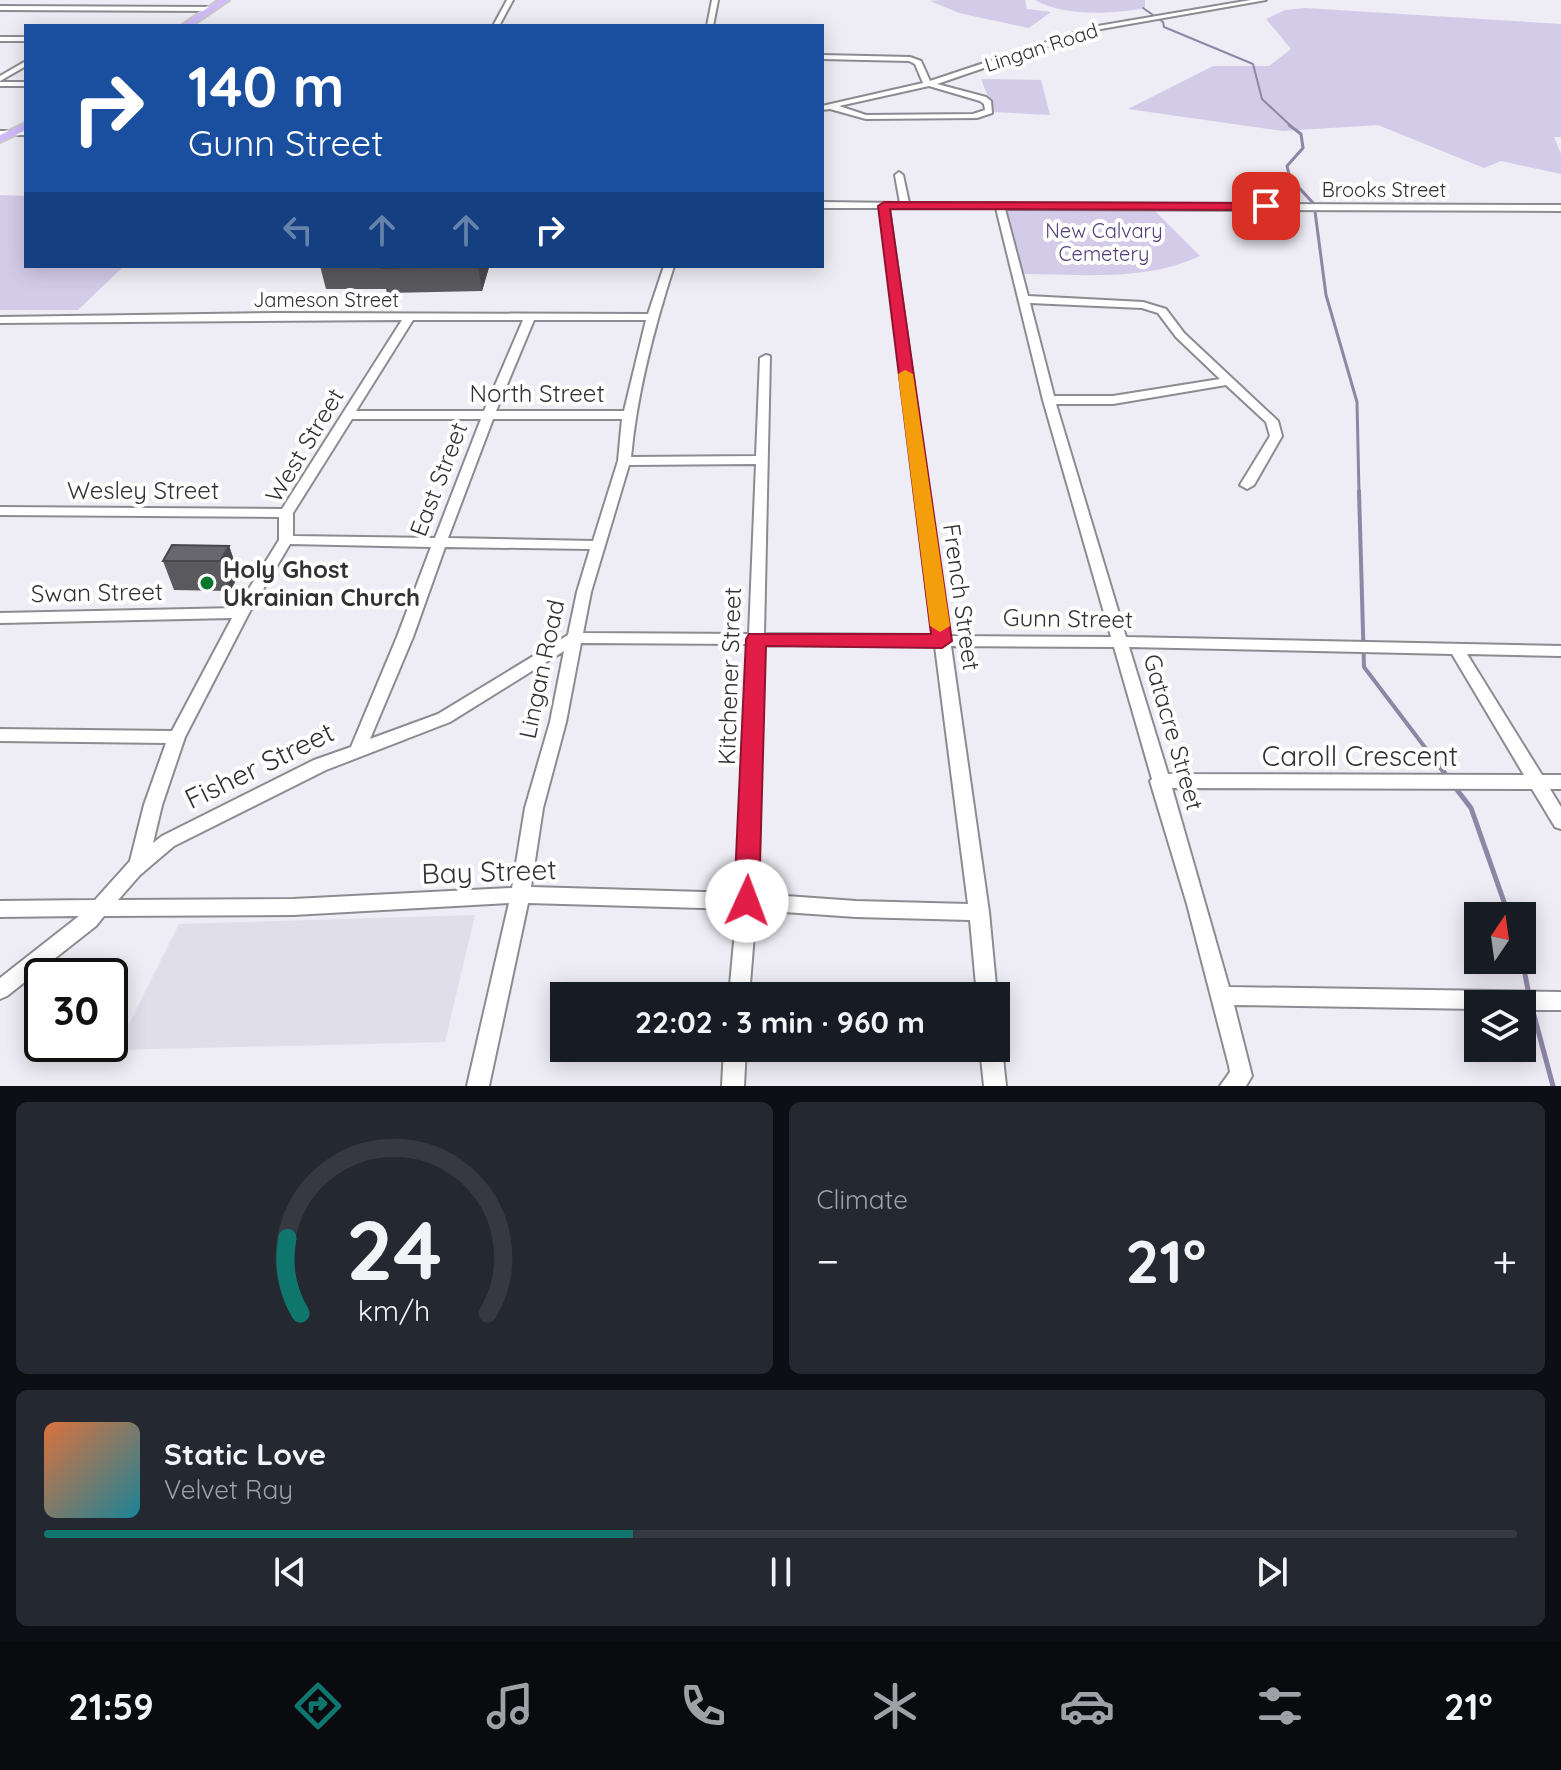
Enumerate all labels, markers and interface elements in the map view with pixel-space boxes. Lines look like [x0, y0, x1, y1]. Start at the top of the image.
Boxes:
street label: Lingan Road [981, 17, 1101, 77]
text: 140 m [188, 51, 344, 121]
icon: right [56, 56, 160, 160]
text: Gunn Street [188, 120, 383, 165]
pin [1232, 172, 1300, 240]
street label: Brooks Street [1322, 177, 1446, 202]
icon: arrive [1244, 184, 1288, 228]
icon: left [276, 208, 320, 252]
icon: ahead [360, 208, 404, 252]
icon: ahead [444, 208, 488, 252]
icon: right [528, 208, 572, 252]
park label: New Calvary Cemetery [1045, 218, 1163, 266]
street label: Jameson Street [253, 287, 399, 312]
street label: North Street [469, 378, 605, 408]
street label: West Street [258, 382, 350, 508]
street label: East Street [403, 418, 473, 540]
street label: Wesley Street [67, 475, 219, 505]
street label: French Street [937, 522, 987, 672]
place label: Holy Ghost Ukrainian Church [223, 554, 420, 612]
marker: Holy Ghost Ukrainian Church [198, 574, 216, 592]
street label: Swan Street [31, 576, 163, 608]
street label: Kitchener Street [711, 587, 747, 765]
street label: Lingan Road [512, 597, 570, 741]
street label: Gunn Street [1003, 602, 1133, 634]
street label: Gatacre Street [1137, 650, 1211, 814]
street label: Fisher Street [179, 714, 339, 816]
street label: Caroll Crescent [1262, 738, 1458, 773]
street label: Bay Street [421, 851, 557, 891]
position arrow [705, 859, 789, 943]
north arrow [1464, 902, 1536, 974]
map controls [1464, 902, 1536, 1062]
speed limit sign: 30 [24, 958, 128, 1062]
button: layers [1464, 990, 1536, 1062]
text: 22:02 · 3 min · 960 m [635, 1003, 925, 1041]
text: Climate [817, 1183, 908, 1216]
text: 24 [346, 1197, 442, 1301]
text: 21° [1125, 1223, 1206, 1298]
text: − [817, 1233, 839, 1288]
text: + [1492, 1233, 1517, 1288]
text: km/h [358, 1292, 431, 1328]
text: Static Love [164, 1435, 326, 1473]
text: Velvet Ray [164, 1473, 293, 1506]
icon: previous [268, 1550, 312, 1594]
icon: pause [759, 1550, 803, 1594]
icon: next [1250, 1550, 1294, 1594]
icon: directions [290, 1678, 346, 1734]
icon: music [482, 1678, 538, 1734]
icon: phone [675, 1678, 731, 1734]
icon: climate [867, 1678, 923, 1734]
icon: car [1059, 1678, 1115, 1734]
icon: filters [1252, 1678, 1308, 1734]
text: 21:59 [68, 1684, 154, 1729]
text: 21° [1444, 1684, 1493, 1729]

